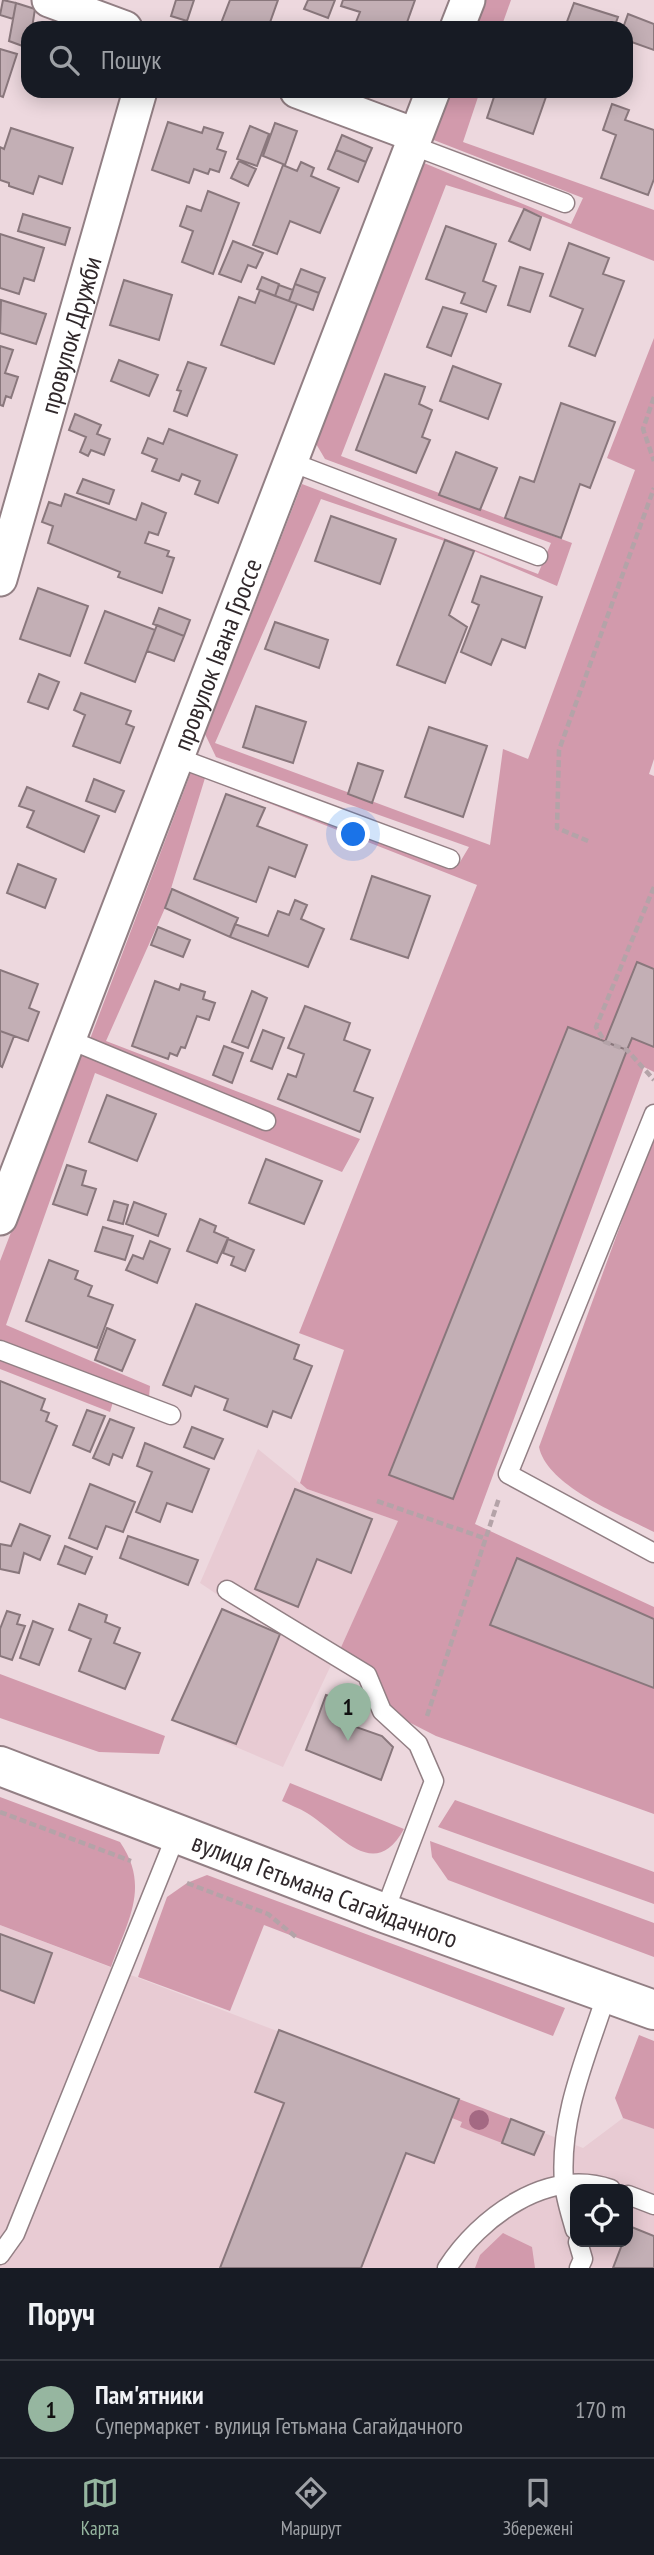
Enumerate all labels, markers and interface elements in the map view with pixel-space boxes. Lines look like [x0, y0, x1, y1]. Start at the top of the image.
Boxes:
search box [21, 21, 633, 98]
icon: search [45, 41, 83, 79]
text: Пошук [101, 43, 161, 76]
street label: провулок Дружби [32, 252, 108, 417]
street label: провулок Івана Гроссе [165, 553, 268, 755]
your location [336, 817, 370, 851]
pin: 1 [325, 1683, 371, 1741]
street label: вулиця Гетьмана Сагайдачного [188, 1825, 462, 1955]
map controls [570, 2184, 633, 2247]
button: locate [570, 2184, 633, 2247]
text: Поруч [28, 2294, 95, 2333]
text: Пам'ятники [95, 2378, 204, 2411]
text: 1 [46, 2395, 57, 2424]
text: 170 m [575, 2395, 626, 2424]
text: Супермаркет · вулиця Гетьмана Сагайдачного [95, 2411, 463, 2440]
tab: Карта [81, 2474, 119, 2540]
tab: Маршрут [281, 2474, 341, 2540]
tab: Збережені [503, 2474, 573, 2540]

